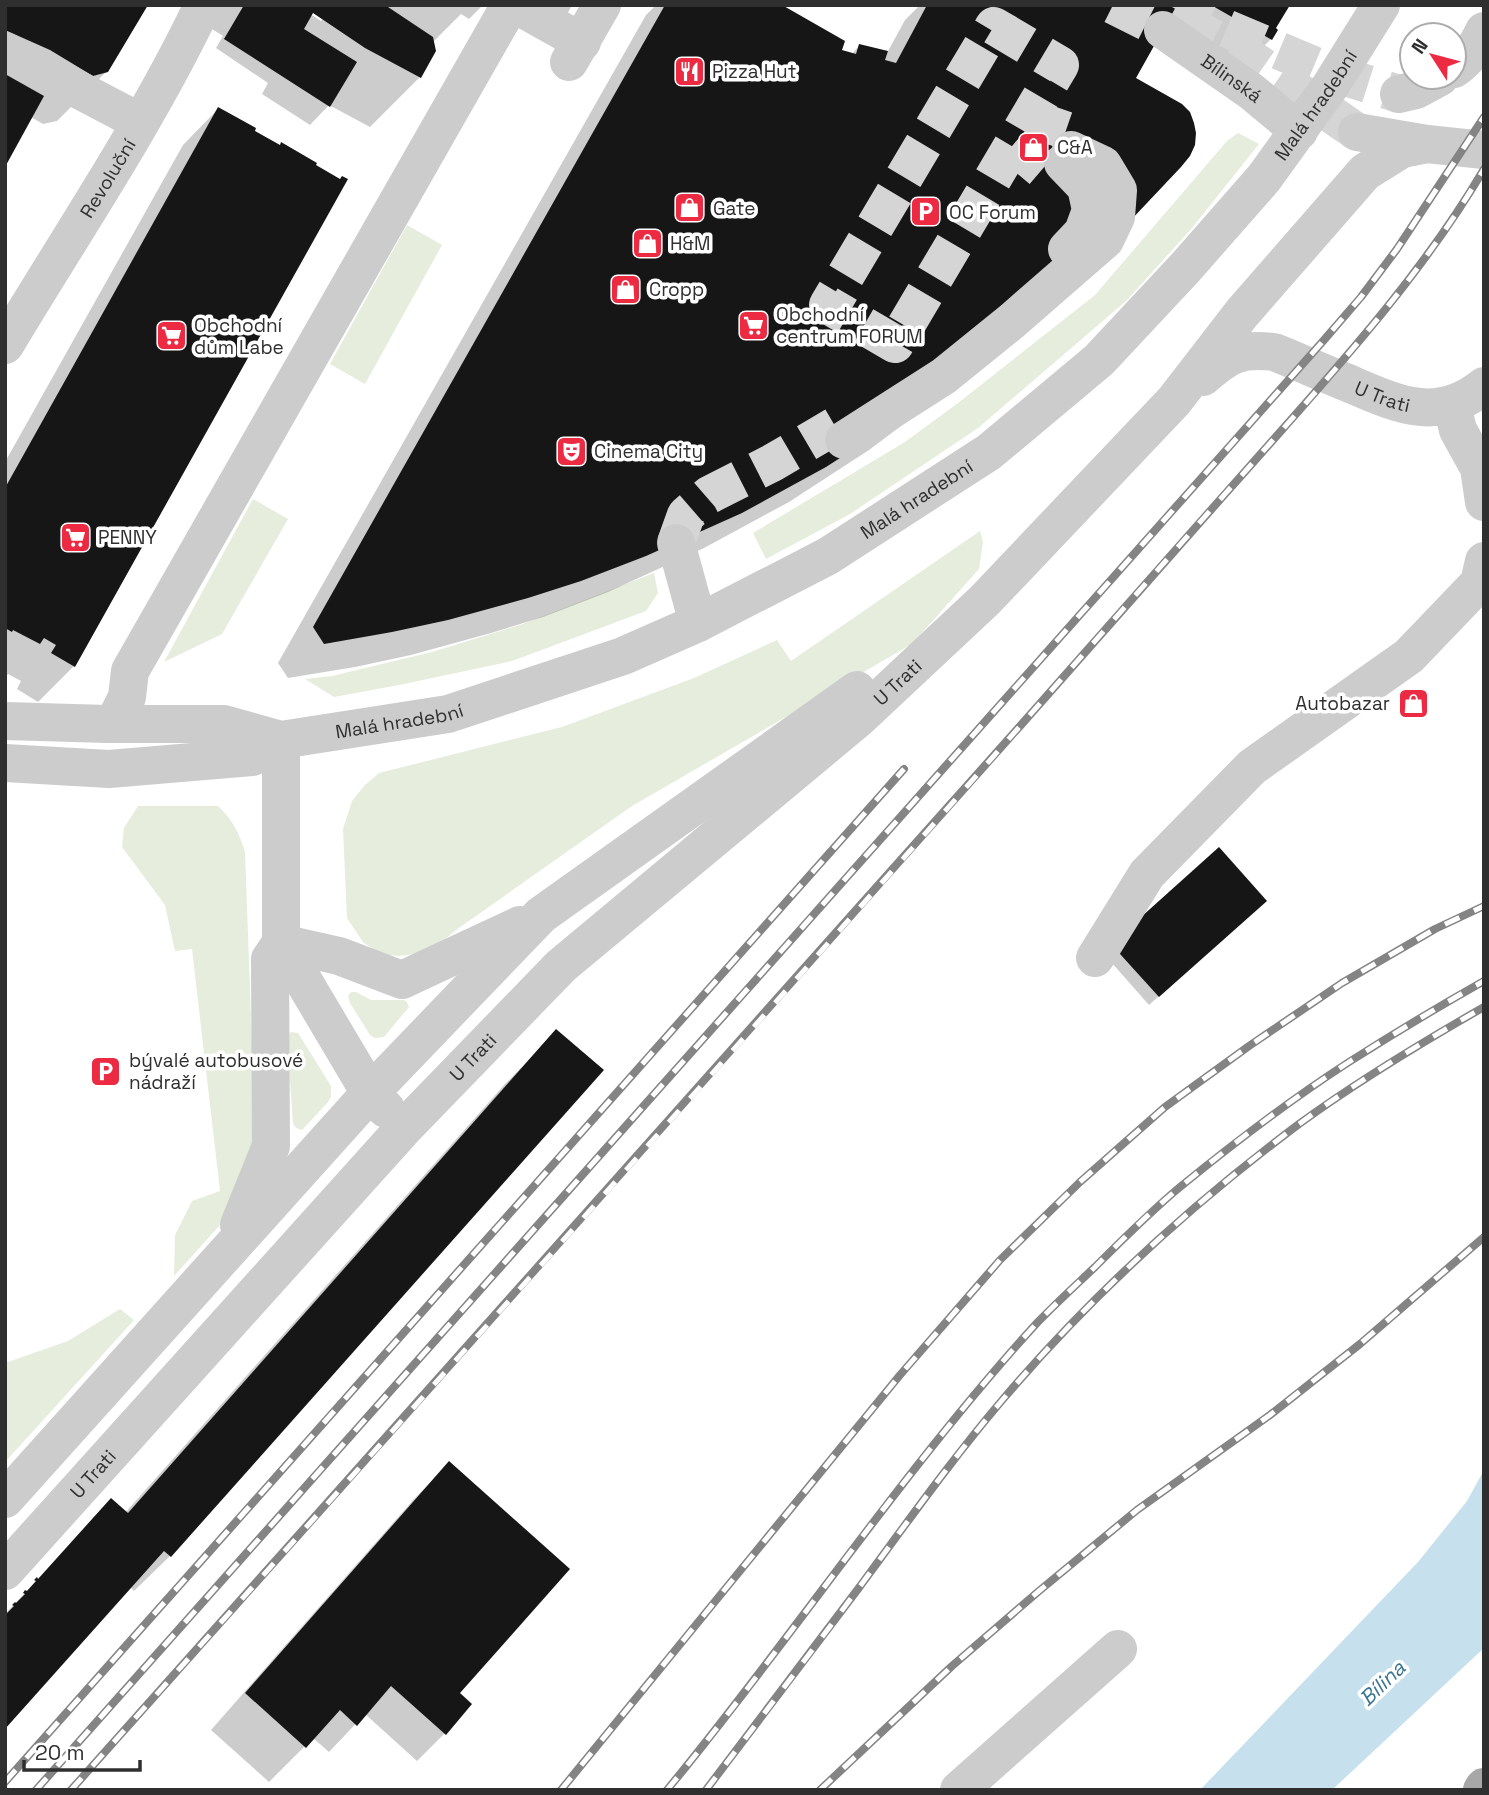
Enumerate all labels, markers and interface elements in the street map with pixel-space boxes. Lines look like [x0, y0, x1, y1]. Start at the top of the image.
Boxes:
north arrow [1398, 21, 1468, 91]
text: N [1406, 34, 1434, 59]
street label: Malá hradební [1268, 45, 1363, 165]
street label: Bílinská [1196, 48, 1268, 108]
restaurant icon: Pizza Hut [672, 54, 706, 88]
place label: Pizza Hut [712, 59, 796, 84]
shop icon: C&A [1017, 130, 1051, 164]
street label: Revoluční [74, 133, 141, 222]
place label: C&A [1057, 135, 1093, 160]
shop icon: Gate [673, 191, 707, 225]
parking icon: OC Forum [909, 195, 943, 229]
place label: Gate [713, 196, 756, 221]
place label: OC Forum [949, 200, 1036, 225]
shop icon: H&M [630, 226, 664, 260]
place label: H&M [670, 231, 710, 256]
shop icon: Cropp [609, 272, 643, 306]
place label: Cropp [649, 277, 704, 302]
place label: Obchodní centrum FORUM [776, 302, 923, 349]
supermarket icon: Obchodní centrum FORUM [736, 308, 770, 342]
place label: Obchodní dům Labe [194, 313, 284, 360]
supermarket icon: Obchodní dům Labe [154, 319, 188, 353]
street label: U Trati [1351, 375, 1412, 418]
theatre icon: Cinema City [554, 434, 588, 468]
place label: Cinema City [594, 439, 703, 464]
street label: Malá hradební [855, 453, 978, 544]
supermarket icon: PENNY [58, 520, 92, 554]
place label: PENNY [98, 525, 157, 550]
street label: U Trati [868, 653, 927, 711]
shop icon: Autobazar [1396, 686, 1430, 720]
place label: Autobazar [1295, 691, 1390, 716]
street label: Malá hradební [334, 697, 467, 744]
street label: U Trati [444, 1028, 502, 1086]
place label: bývalé autobusové nádraží [129, 1048, 303, 1095]
parking icon: bývalé autobusové nádraží [89, 1054, 123, 1088]
street label: U Trati [64, 1444, 121, 1503]
water label: Bílina [1353, 1654, 1412, 1712]
scale bar [24, 1728, 140, 1772]
text: 20 m [35, 1739, 85, 1766]

